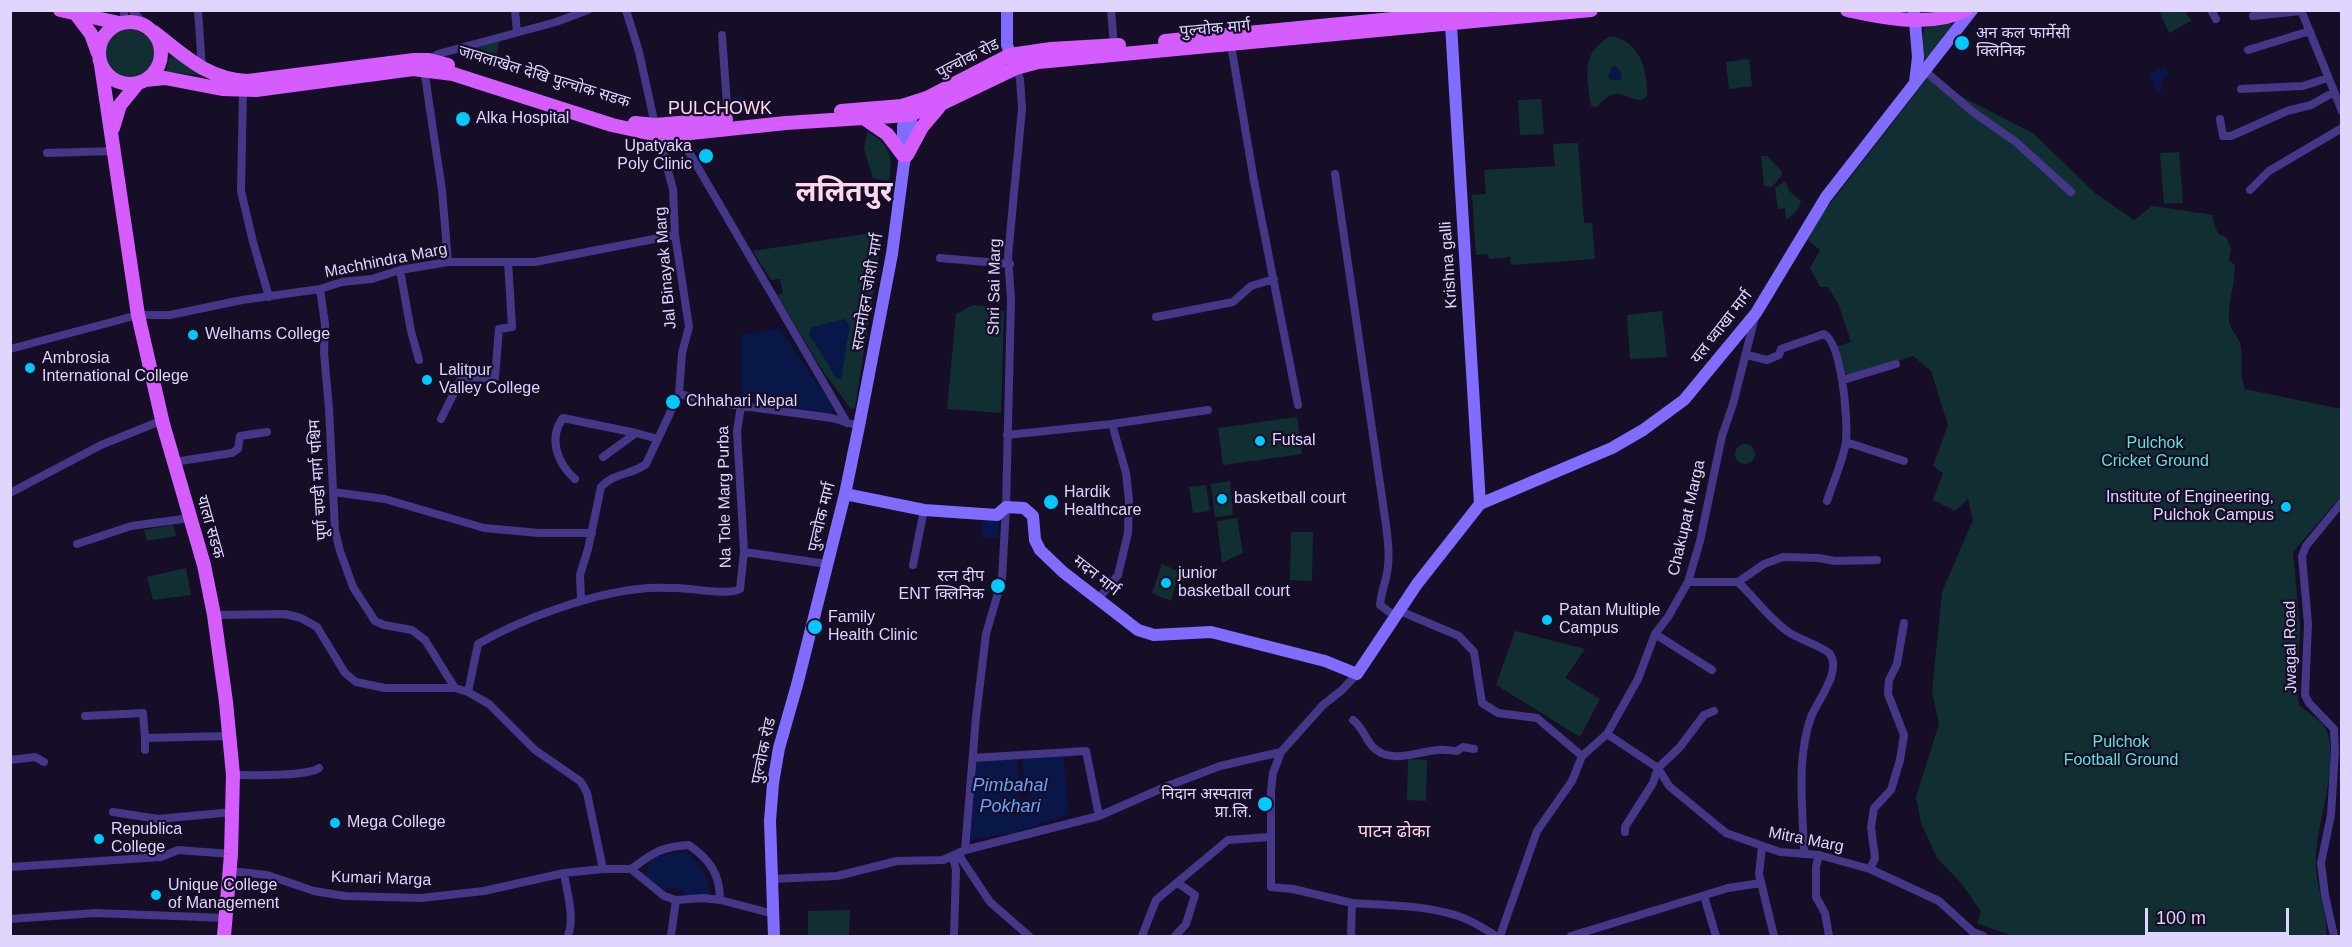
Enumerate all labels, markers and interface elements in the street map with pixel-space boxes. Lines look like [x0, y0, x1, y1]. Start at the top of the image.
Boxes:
street label: पुल्चोक मार्ग [1179, 16, 1251, 42]
place label: अन कल फार्मेसी क्लिनिक [1976, 24, 2070, 62]
marker: अन कल फार्मेसी क्लिनिक [1953, 34, 1971, 52]
street label: पुल्चोक रोड [934, 35, 1002, 83]
street label: जावलाखेल देखि पुल्चोक सडक [456, 42, 632, 112]
district label: PULCHOWK [662, 98, 778, 120]
place label: Alka Hospital [476, 109, 569, 129]
marker: Alka Hospital [454, 110, 472, 128]
place label: Upatyaka Poly Clinic [617, 137, 692, 175]
marker: Upatyaka Poly Clinic [697, 147, 715, 165]
district label: ललितपुर [796, 176, 892, 210]
street label: Jal Binayak Marg [651, 206, 681, 330]
street label: Krishna galli [1436, 221, 1462, 309]
street label: सत्यमोहन जोशी मार्ग [848, 232, 888, 352]
street label: Shri Sai Marg [985, 238, 1005, 336]
street label: Machhindra Marg [323, 240, 449, 282]
street label: यल ध्वाखा मार्ग [1687, 286, 1757, 368]
place label: Welhams College [205, 325, 330, 345]
marker: Welhams College [186, 328, 200, 342]
place label: Ambrosia International College [42, 349, 189, 387]
marker: Ambrosia International College [23, 361, 37, 375]
place label: Lalitpur Valley College [439, 361, 540, 399]
marker: Lalitpur Valley College [420, 373, 434, 387]
place label: Chhahari Nepal [686, 392, 797, 412]
marker: Chhahari Nepal [664, 393, 682, 411]
street label: पूर्ण चण्डी मार्ग पश्चिम [305, 419, 333, 541]
street label: Na Tole Marg Purba [714, 426, 736, 568]
place label: Futsal [1272, 431, 1316, 451]
marker: Futsal [1253, 434, 1267, 448]
park label: Pulchok Cricket Ground [2101, 434, 2209, 472]
street label: Chakupat Marga [1664, 458, 1710, 578]
street label: पुल्चोक मार्ग [804, 480, 840, 554]
place label: Hardik Healthcare [1064, 483, 1141, 521]
place label: Institute of Engineering, Pulchok Campus [2106, 488, 2274, 526]
place label: basketball court [1234, 489, 1346, 509]
marker: basketball court [1215, 492, 1229, 506]
street label: याला सडक [192, 493, 228, 561]
marker: Hardik Healthcare [1042, 493, 1060, 511]
marker: Institute of Engineering, Pulchok Campus [2279, 500, 2293, 514]
street label: मदन मार्ग [1069, 552, 1123, 600]
place label: junior basketball court [1178, 564, 1290, 602]
place label: रत्न दीप ENT क्लिनिक [899, 567, 984, 605]
marker: junior basketball court [1159, 576, 1173, 590]
marker: रत्न दीप ENT क्लिनिक [989, 577, 1007, 595]
place label: Patan Multiple Campus [1559, 601, 1660, 639]
street label: Jwagal Road [2281, 601, 2301, 693]
place label: Family Health Clinic [828, 608, 918, 646]
marker: Patan Multiple Campus [1540, 613, 1554, 627]
marker: Family Health Clinic [806, 618, 824, 636]
street label: पुल्चोक रोड [748, 716, 780, 786]
park label: Pulchok Football Ground [2064, 733, 2178, 771]
water label: Pimbahal Pokhari [972, 775, 1048, 818]
place label: निदान अस्पताल प्रा.लि. [1161, 785, 1252, 823]
marker: निदान अस्पताल प्रा.लि. [1256, 795, 1274, 813]
place label: Mega College [347, 813, 446, 833]
marker: Mega College [328, 816, 342, 830]
place label: Republica College [111, 820, 182, 858]
district label: पाटन ढोका [1358, 821, 1430, 843]
street label: Mitra Marg [1767, 823, 1845, 857]
marker: Republica College [92, 832, 106, 846]
street label: Kumari Marga [330, 868, 432, 890]
place label: Unique College of Management [168, 876, 279, 914]
marker: Unique College of Management [149, 888, 163, 902]
scale bar [2148, 896, 2292, 934]
text: 100 m [2156, 908, 2206, 928]

